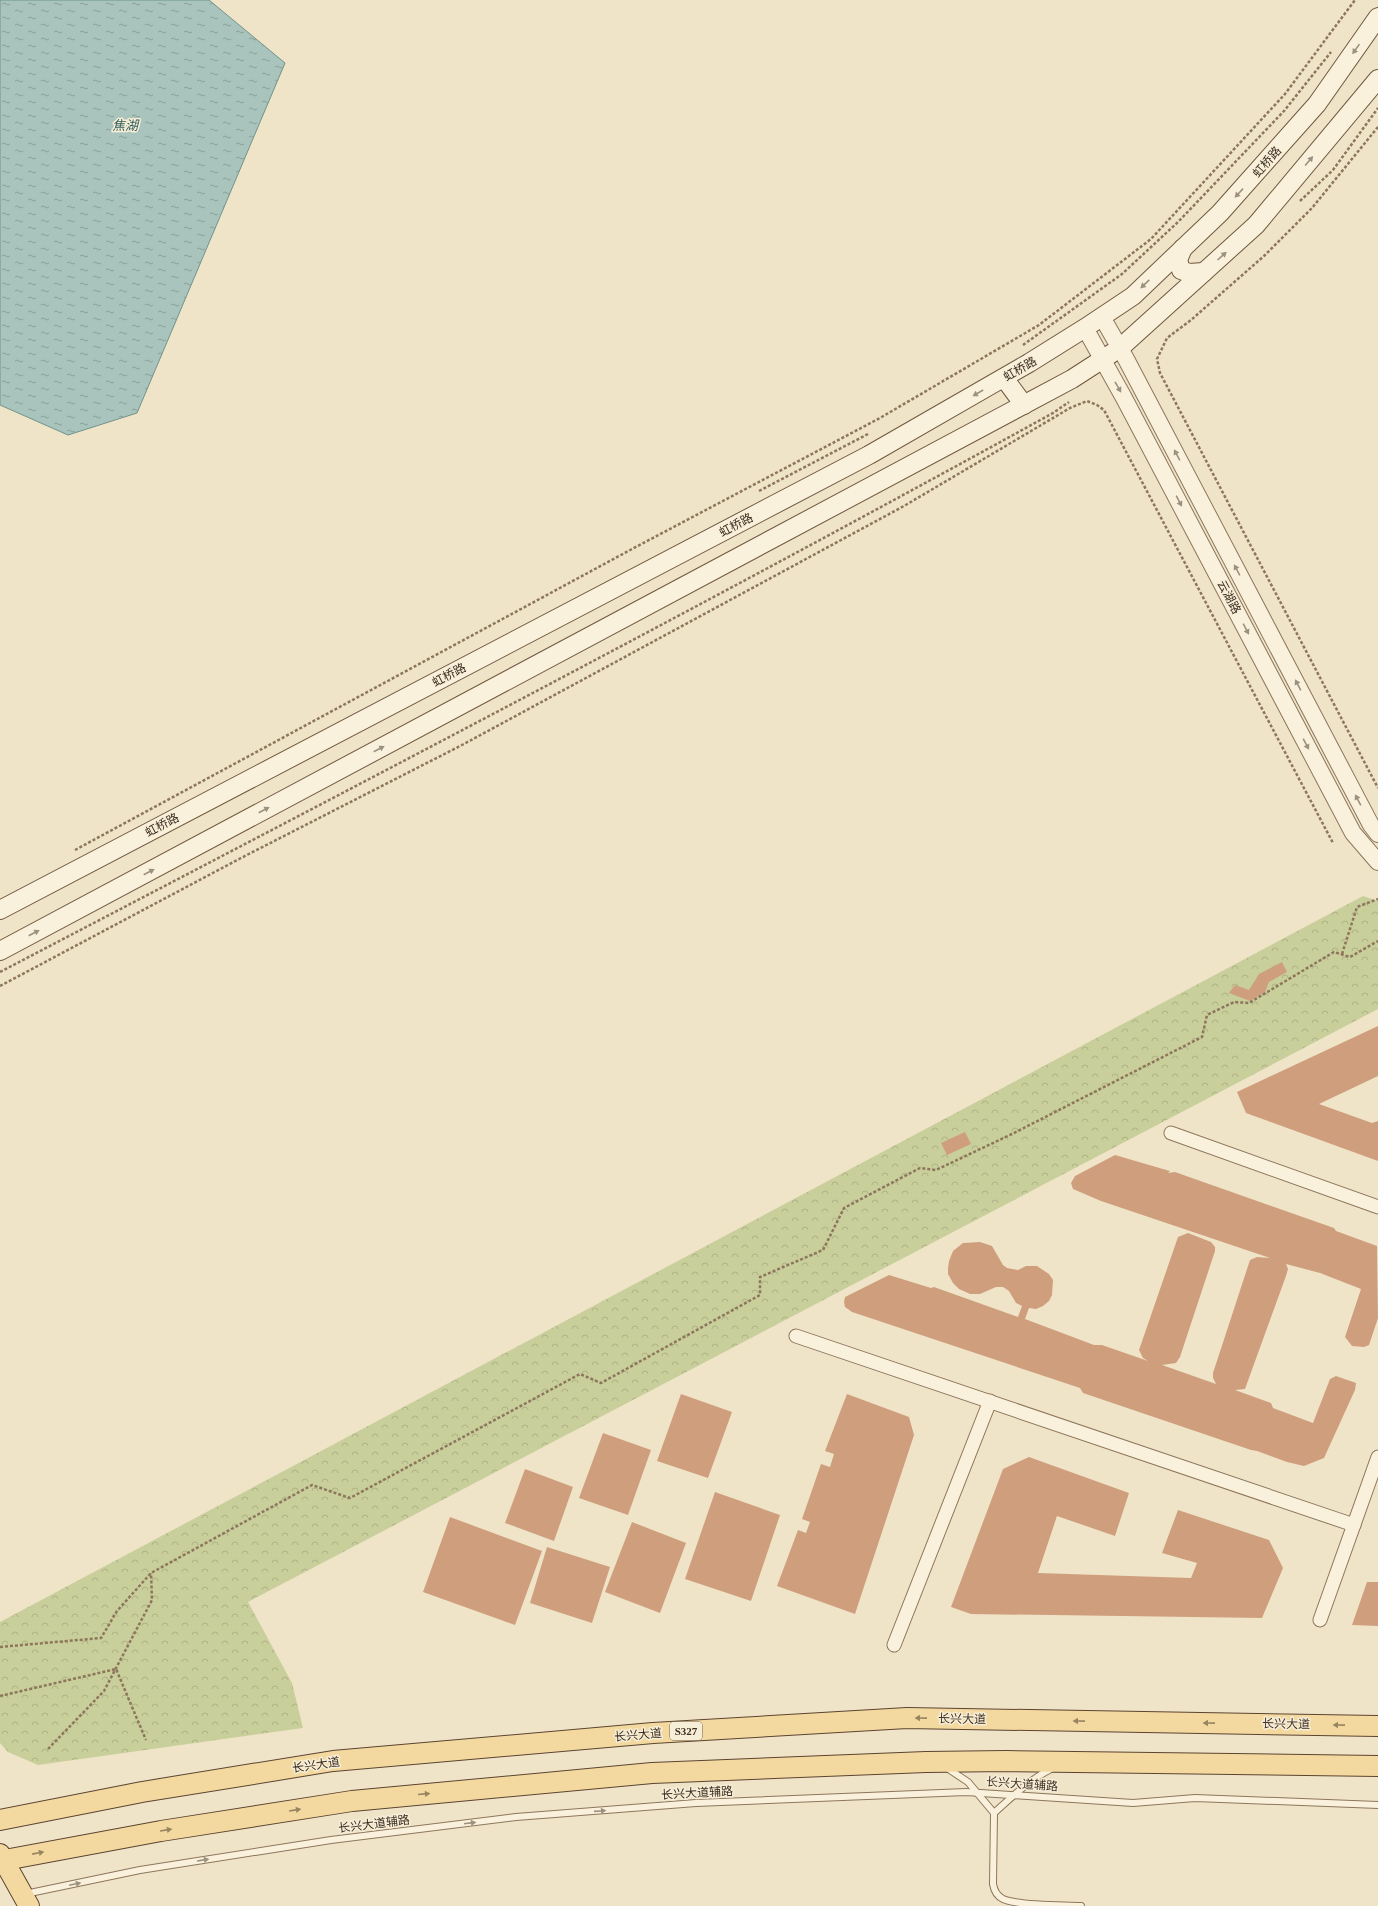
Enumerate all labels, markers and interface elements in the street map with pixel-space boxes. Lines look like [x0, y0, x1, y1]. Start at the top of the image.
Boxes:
one-way arrow [1352, 44, 1360, 54]
water label: 焦湖 [112, 118, 140, 133]
street label: 虹桥路 [1250, 144, 1284, 180]
one-way arrow [1305, 155, 1314, 166]
one-way arrow [1234, 188, 1243, 198]
one-way arrow [1217, 252, 1226, 261]
one-way arrow [1140, 279, 1150, 288]
street label: 虹桥路 [1001, 354, 1039, 384]
one-way arrow [1114, 381, 1121, 393]
one-way arrow [972, 389, 984, 396]
one-way arrow [1173, 449, 1180, 461]
one-way arrow [1175, 496, 1182, 507]
street label: 虹桥路 [717, 510, 755, 540]
one-way arrow [1234, 564, 1240, 576]
street label: 云湖路 [1214, 578, 1244, 616]
one-way arrow [1242, 623, 1249, 635]
street label: 虹桥路 [430, 660, 468, 690]
one-way arrow [1294, 679, 1301, 691]
one-way arrow [1303, 738, 1310, 750]
one-way arrow [373, 746, 384, 752]
one-way arrow [1355, 794, 1361, 806]
one-way arrow [258, 807, 270, 814]
street label: 虹桥路 [143, 810, 181, 840]
one-way arrow [143, 868, 155, 875]
one-way arrow [29, 929, 40, 936]
street label: 长兴大道 [938, 1712, 986, 1726]
one-way arrow [915, 1715, 927, 1722]
street label: 长兴大道 [1262, 1717, 1310, 1731]
one-way arrow [1072, 1718, 1085, 1724]
one-way arrow [1202, 1720, 1215, 1726]
road number: S327 [670, 1722, 702, 1740]
one-way arrow [1332, 1722, 1345, 1728]
street label: 长兴大道 [613, 1726, 663, 1744]
street label: 长兴大道 [291, 1755, 341, 1775]
street label: 长兴大道辅路 [986, 1775, 1058, 1793]
street label: 长兴大道辅路 [661, 1784, 733, 1802]
one-way arrow [418, 1791, 430, 1797]
one-way arrow [289, 1807, 301, 1813]
one-way arrow [594, 1807, 606, 1814]
street label: 长兴大道辅路 [337, 1813, 411, 1835]
one-way arrow [464, 1820, 476, 1826]
one-way arrow [160, 1827, 172, 1833]
one-way arrow [32, 1850, 44, 1856]
one-way arrow [197, 1857, 209, 1863]
one-way arrow [69, 1880, 81, 1886]

